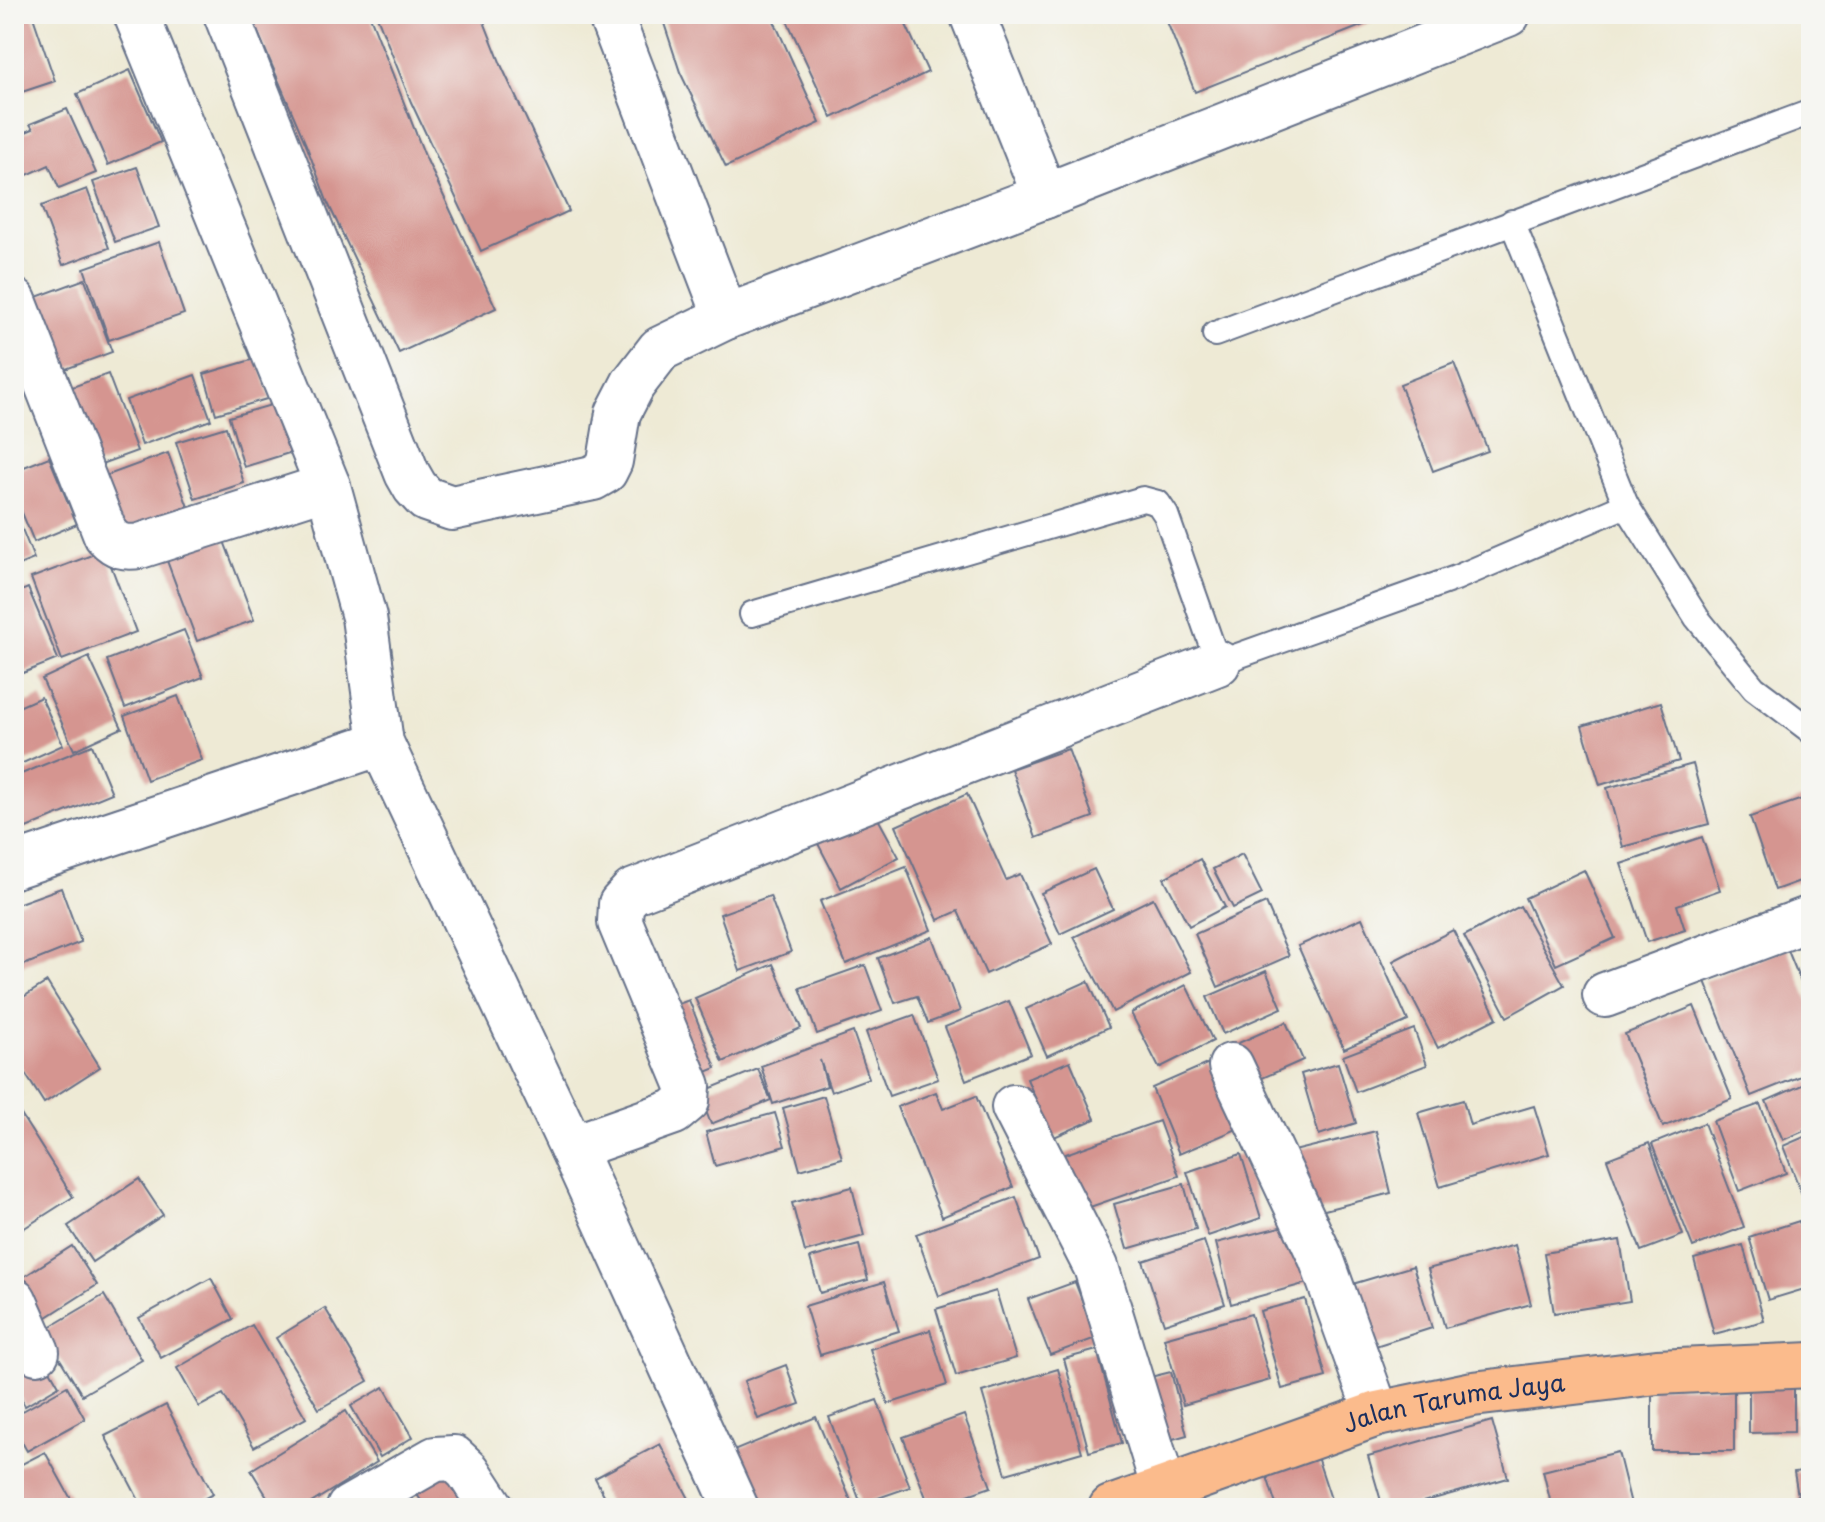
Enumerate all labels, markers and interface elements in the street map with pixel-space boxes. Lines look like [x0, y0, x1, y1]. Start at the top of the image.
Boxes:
street label: Jalan Taruma Jaya [1338, 1363, 1567, 1441]

